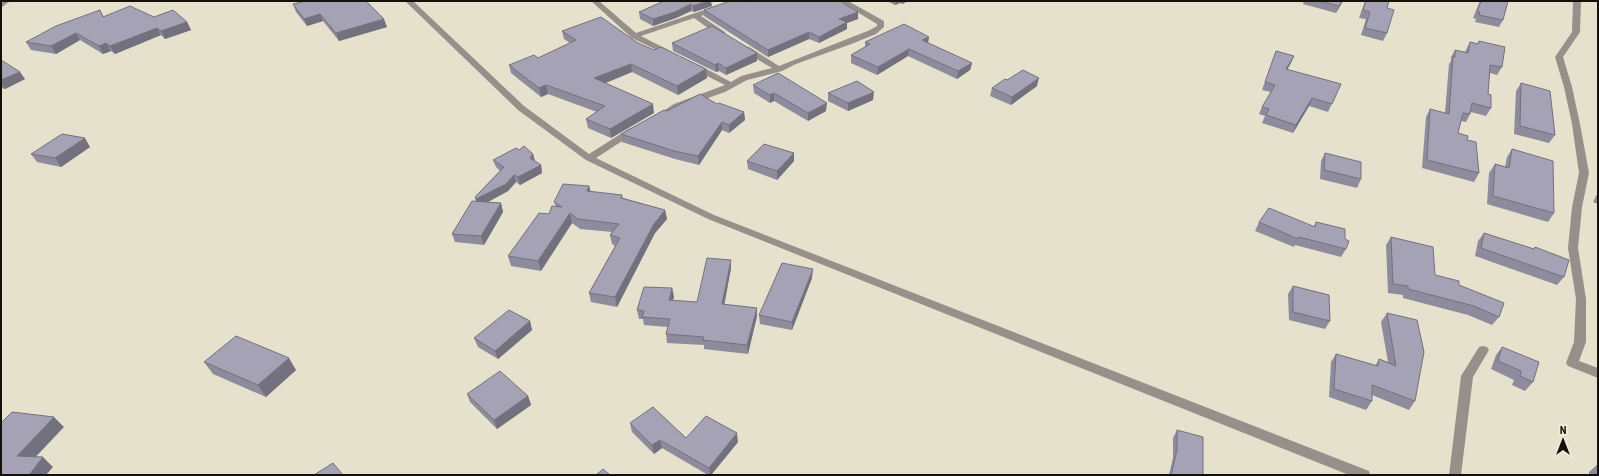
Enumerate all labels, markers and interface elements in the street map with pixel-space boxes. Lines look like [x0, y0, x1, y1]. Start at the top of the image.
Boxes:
north arrow [1543, 420, 1583, 460]
text: N [1560, 424, 1567, 437]

